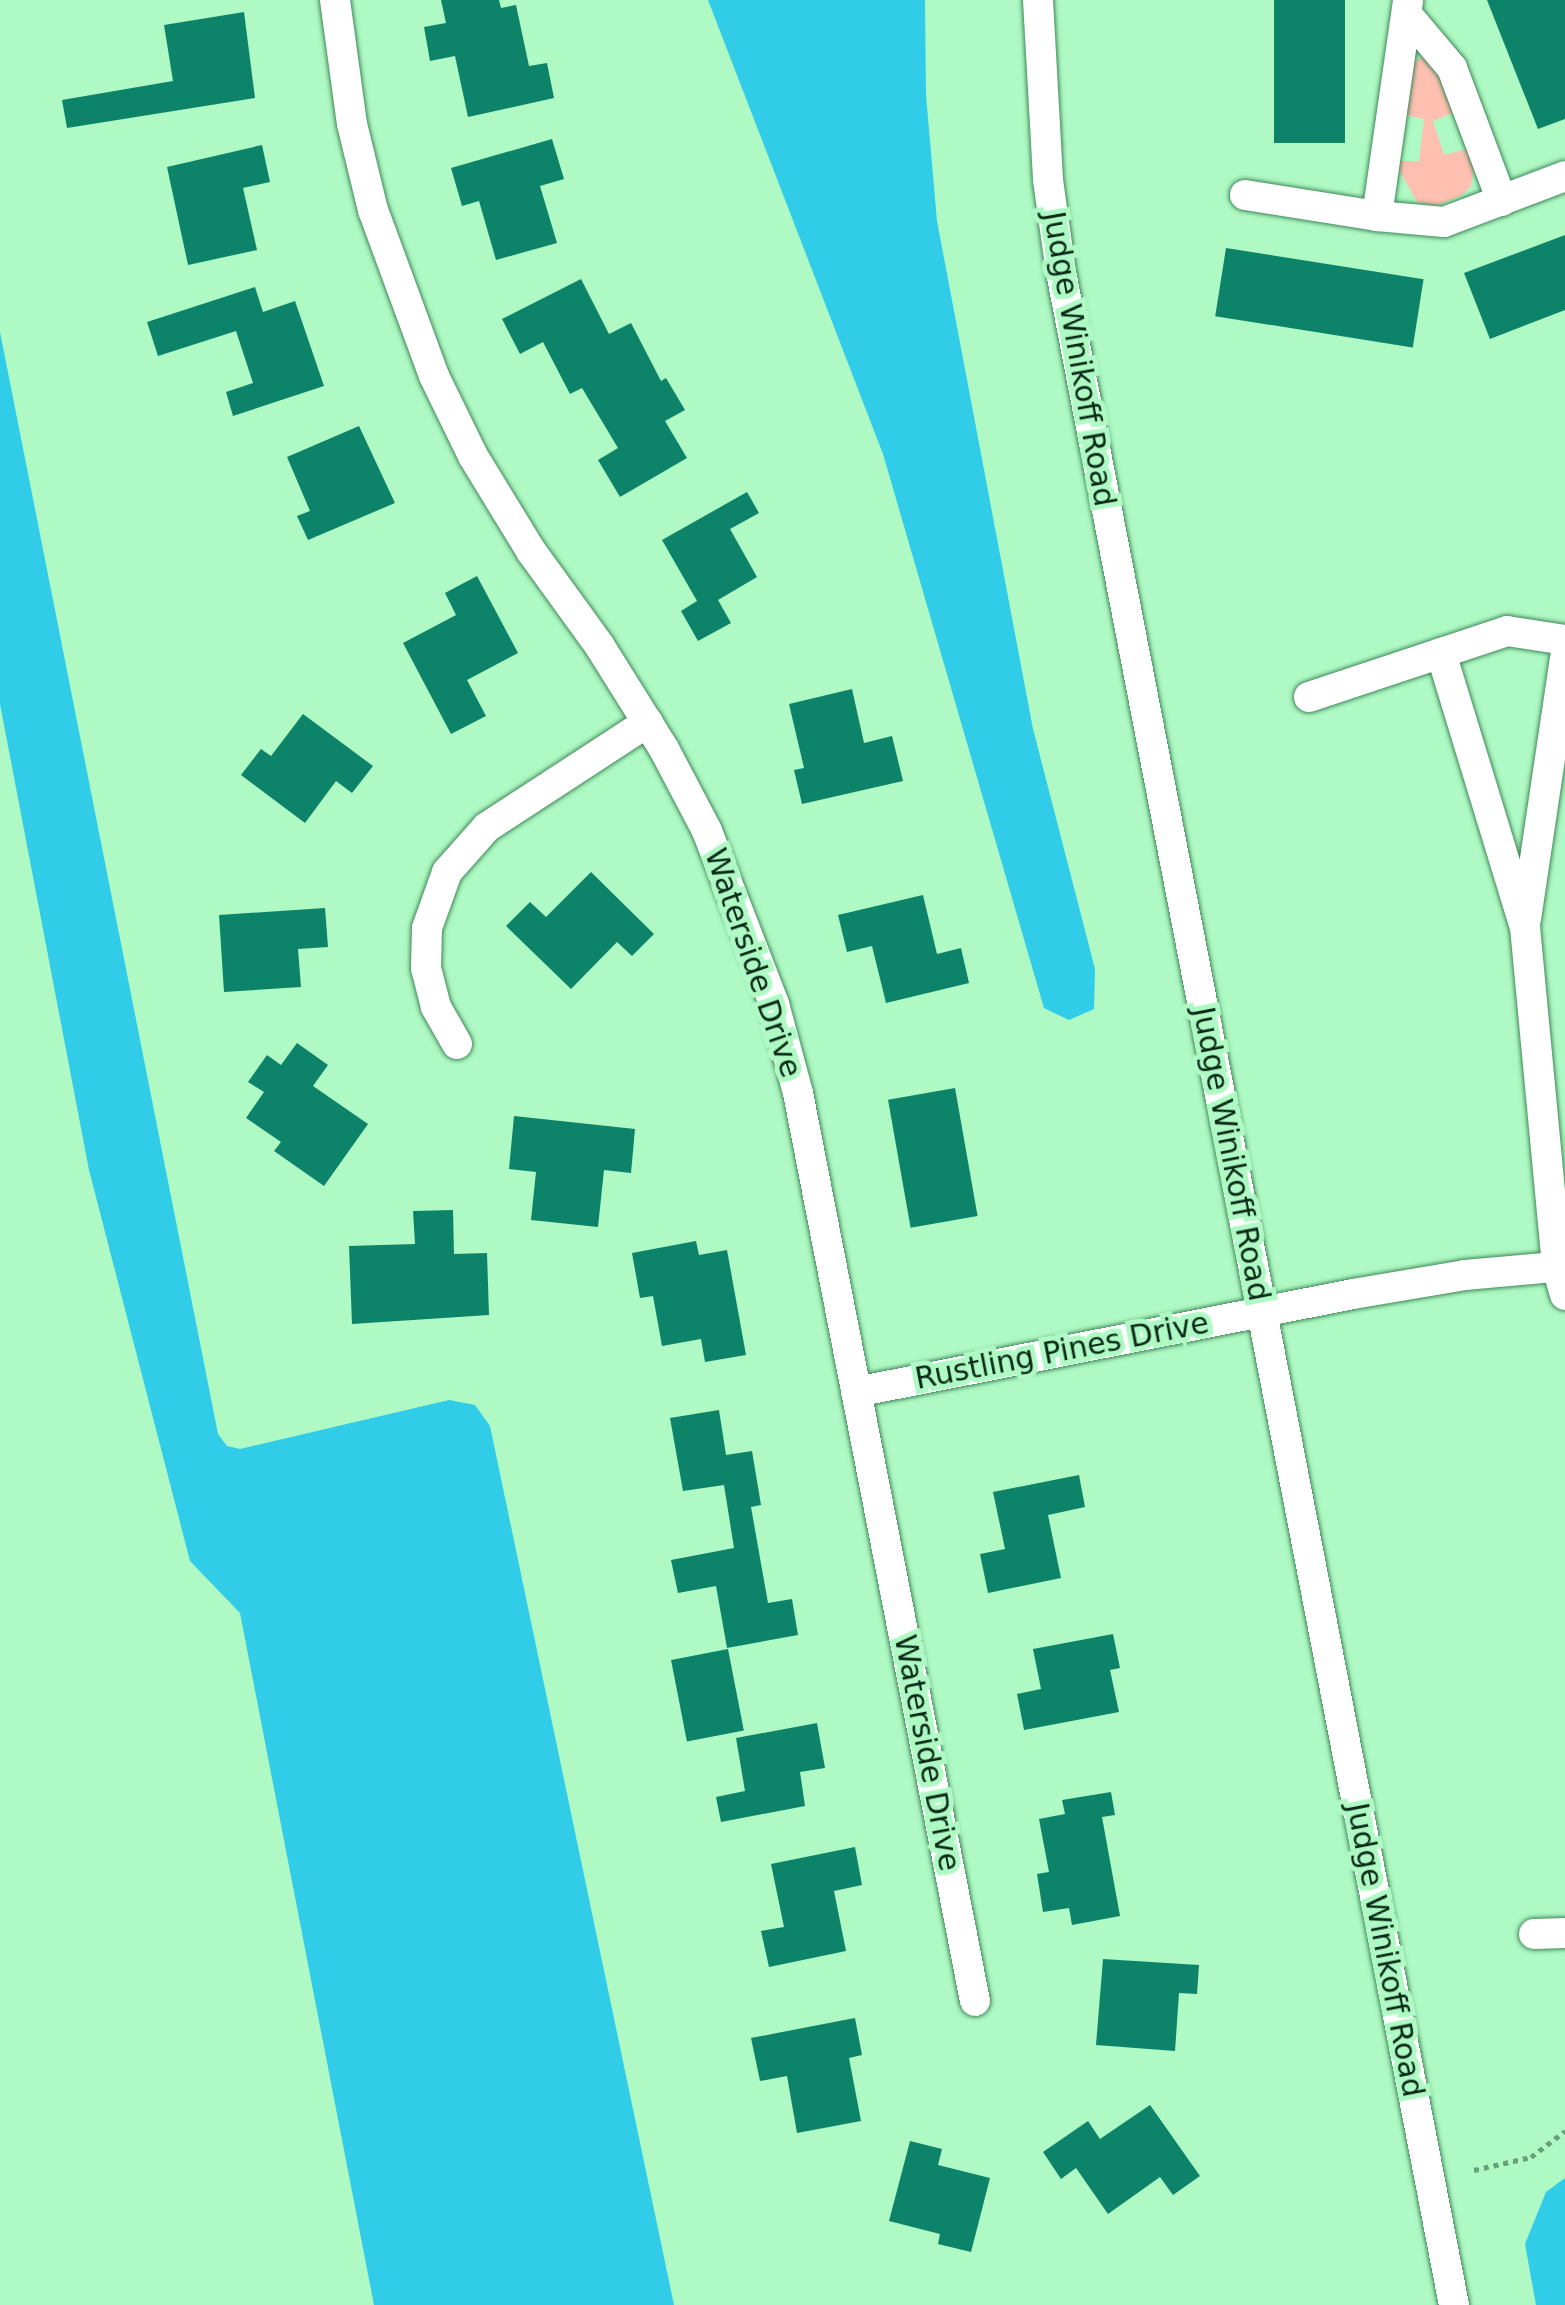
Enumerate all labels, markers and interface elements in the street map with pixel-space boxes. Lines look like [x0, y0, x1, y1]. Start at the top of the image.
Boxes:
street label: Judge Winikoff Road [1035, 209, 1123, 509]
street label: Waterside Drive [697, 844, 809, 1082]
street label: Judge Winikoff Road [1185, 1004, 1277, 1304]
street label: Rustling Pines Drive [912, 1305, 1212, 1397]
street label: Waterside Drive [886, 1632, 968, 1874]
street label: Judge Winikoff Road [1339, 1800, 1431, 2100]

